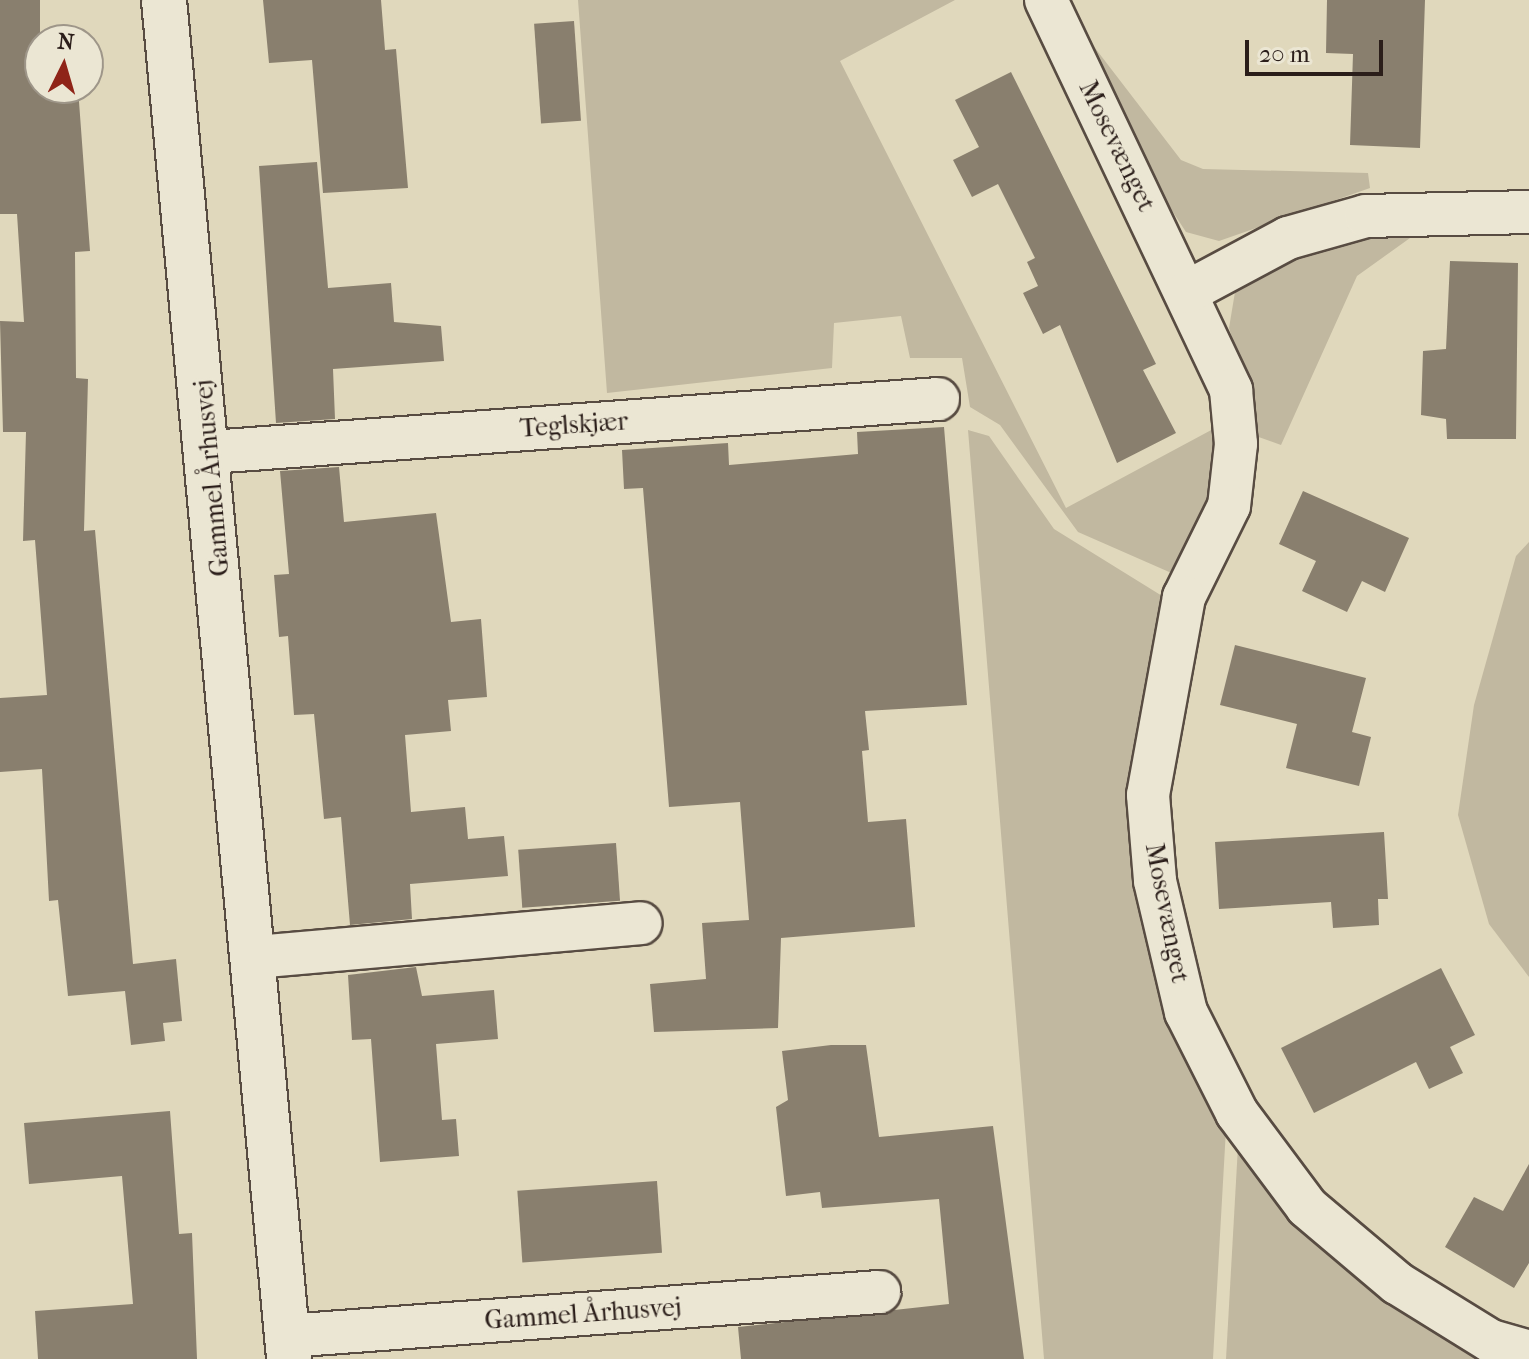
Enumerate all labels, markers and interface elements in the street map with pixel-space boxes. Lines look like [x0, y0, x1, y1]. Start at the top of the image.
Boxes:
north arrow [24, 24, 104, 104]
scale bar [1249, 24, 1387, 74]
text: N [56, 28, 75, 56]
text: 20 m [1259, 40, 1310, 68]
street label: Mosevænget [1072, 76, 1162, 216]
street label: Gammel Århusvej [188, 378, 236, 578]
street label: Teglskjær [519, 406, 629, 444]
street label: Mosevænget [1138, 841, 1196, 985]
street label: Gammel Århusvej [483, 1292, 683, 1336]

